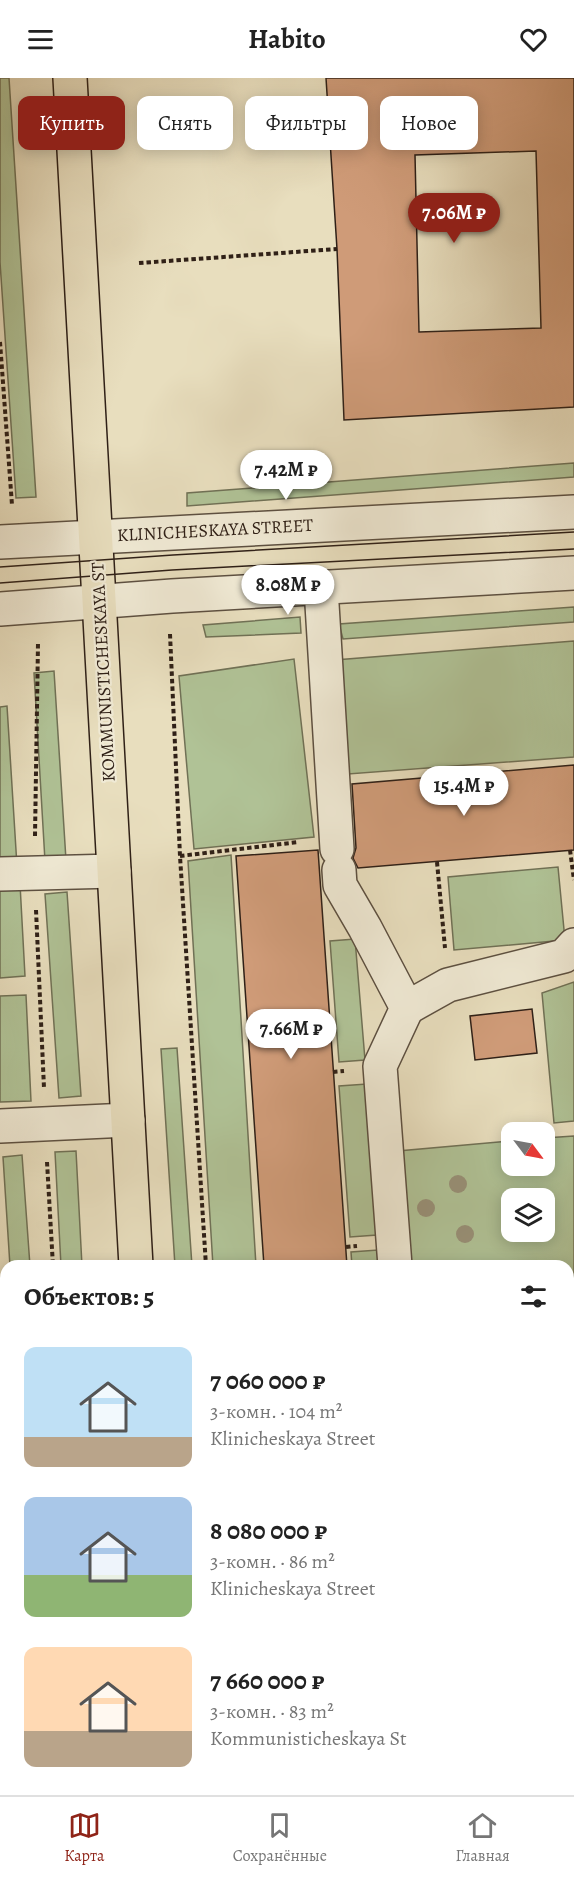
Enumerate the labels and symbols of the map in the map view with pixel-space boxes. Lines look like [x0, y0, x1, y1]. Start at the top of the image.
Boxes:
pin: 7.06M ₽ [399, 193, 509, 244]
pin: 7.42M ₽ [231, 450, 341, 501]
street label: KLINICHESKAYA STREET [116, 513, 314, 547]
street label: KOMMUNISTICHESKAYA ST [85, 561, 121, 782]
pin: 8.08M ₽ [233, 565, 343, 616]
pin: 15.4M ₽ [409, 766, 519, 817]
pin: 7.66M ₽ [236, 1009, 346, 1060]
north arrow [501, 1122, 555, 1176]

